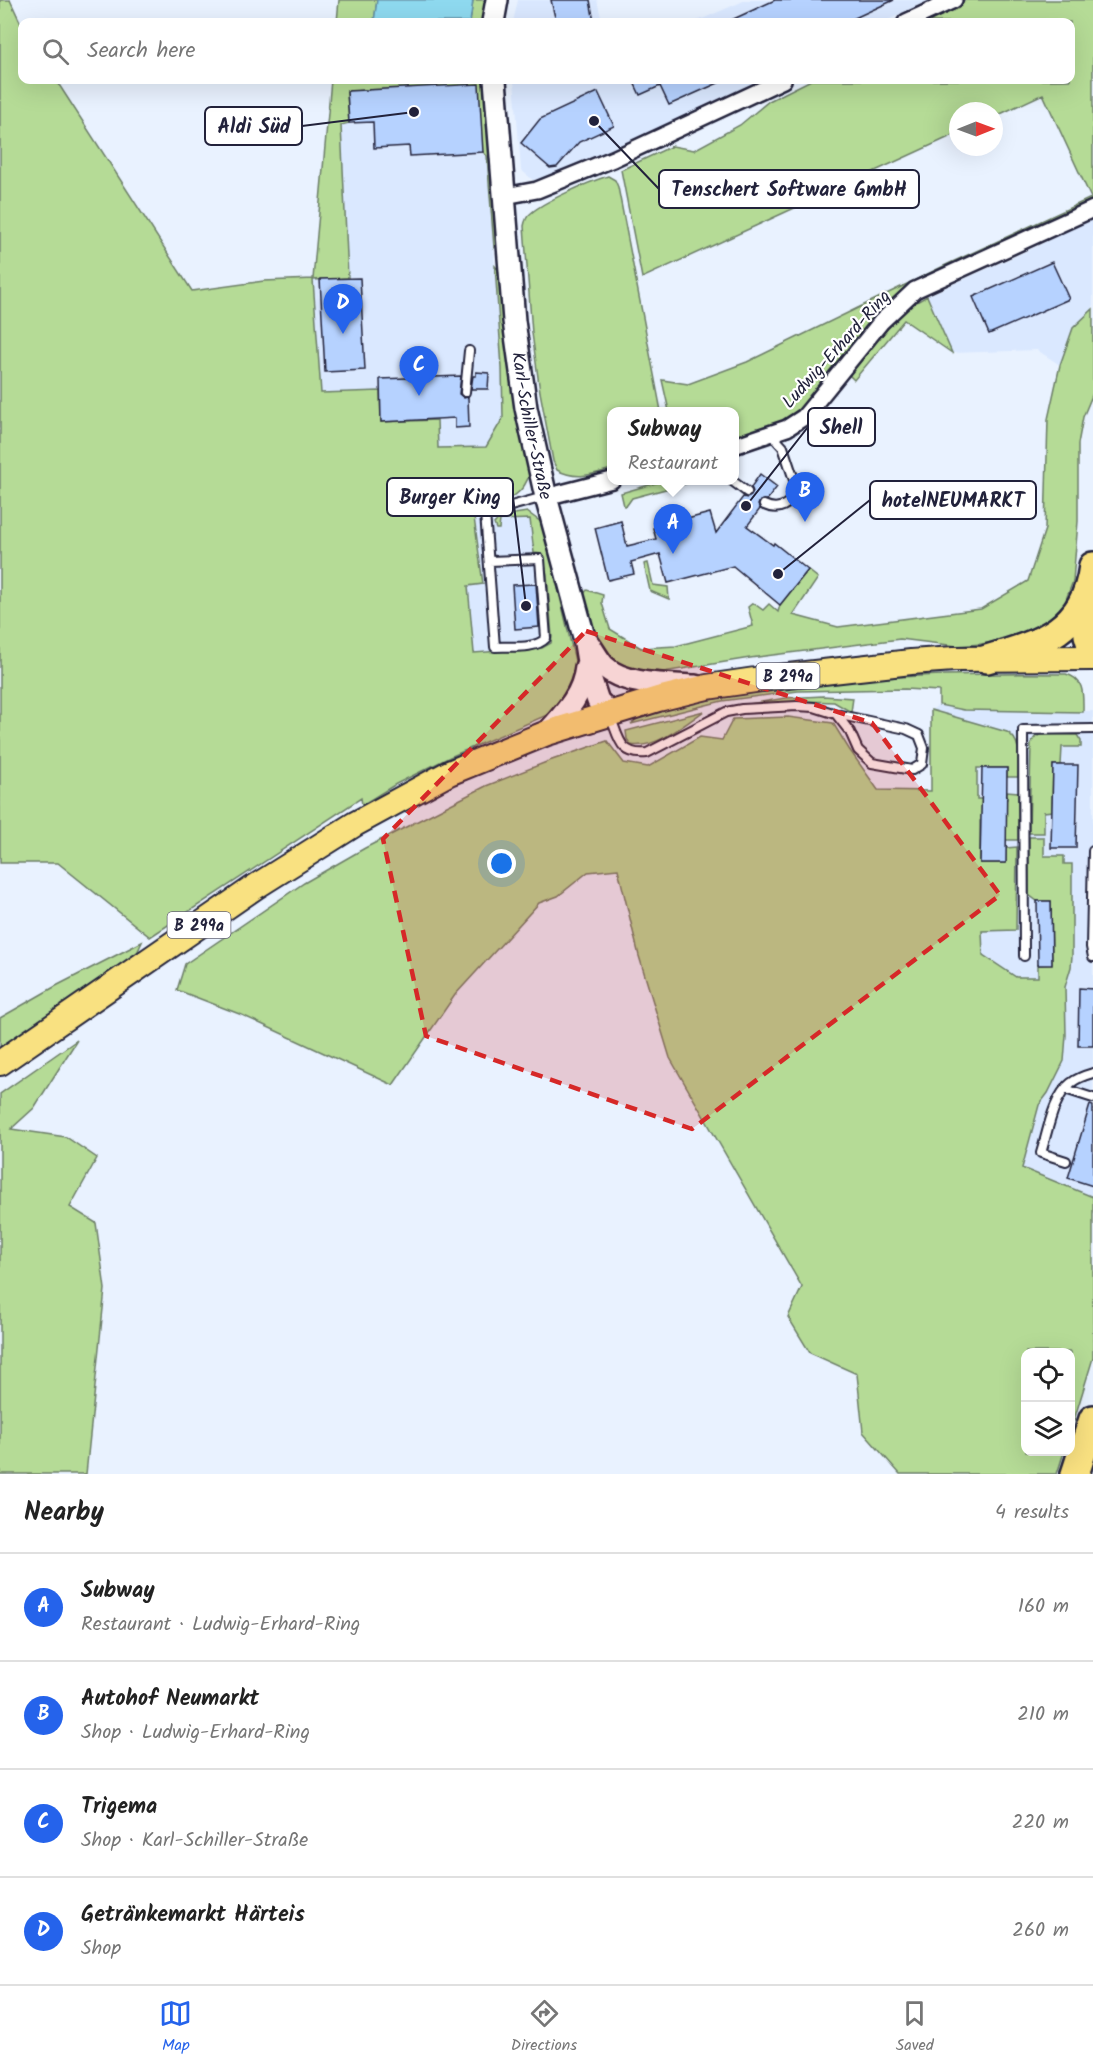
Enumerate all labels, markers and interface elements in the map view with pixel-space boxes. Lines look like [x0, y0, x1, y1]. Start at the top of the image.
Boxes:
search box [18, 18, 1075, 84]
text: Search here [87, 34, 195, 69]
icon: search [39, 35, 72, 68]
north arrow [949, 102, 1003, 156]
callout: Aldi Süd [205, 107, 302, 145]
text: Aldi Süd [218, 112, 292, 144]
callout: Tenschert Software GmbH [659, 170, 919, 208]
text: Tenschert Software GmbH [671, 175, 907, 207]
pin: D [324, 284, 362, 334]
street label: Ludwig-Erhard-Ring [776, 284, 899, 416]
pin: C [400, 346, 438, 396]
street label: Karl-Schiller-Straße [502, 350, 559, 503]
popup [607, 407, 739, 485]
callout: Shell [808, 408, 875, 446]
text: Subway [628, 413, 701, 448]
text: Shell [820, 413, 863, 445]
text: Restaurant [628, 448, 718, 480]
pin: B [786, 472, 824, 522]
callout: Burger King [387, 478, 513, 516]
callout: hotelNEUMARKT [870, 481, 1036, 519]
text: Burger King [399, 483, 501, 515]
text: hotelNEUMARKT [882, 486, 1026, 518]
pin: A [654, 504, 692, 554]
road number: B 299a [756, 663, 820, 689]
your location [487, 849, 516, 878]
road number: B 299a [168, 912, 230, 938]
map controls [1021, 1348, 1075, 1456]
button: locate [1021, 1348, 1075, 1402]
button: layers [1021, 1402, 1075, 1456]
text: Nearby [24, 1492, 104, 1534]
text: 4 results [995, 1497, 1069, 1529]
text: Subway [81, 1574, 155, 1609]
text: A [37, 1591, 50, 1623]
text: 160 m [1018, 1591, 1069, 1623]
text: Restaurant · Ludwig-Erhard-Ring [81, 1609, 360, 1641]
text: Autohof Neumarkt [81, 1682, 259, 1717]
text: B [37, 1699, 50, 1731]
text: 210 m [1017, 1699, 1069, 1731]
text: Shop · Ludwig-Erhard-Ring [81, 1717, 310, 1749]
text: Trigema [81, 1790, 157, 1825]
text: C [37, 1807, 50, 1839]
text: 220 m [1012, 1807, 1069, 1839]
text: Shop · Karl-Schiller-Straße [81, 1825, 308, 1857]
text: Getränkemarkt Härteis [81, 1898, 305, 1933]
text: D [37, 1915, 50, 1947]
text: 260 m [1012, 1915, 1069, 1947]
text: Shop [81, 1933, 121, 1965]
tab: Map [159, 1997, 192, 2058]
tab: Directions [511, 1997, 577, 2058]
tab: Saved [896, 1997, 934, 2058]

